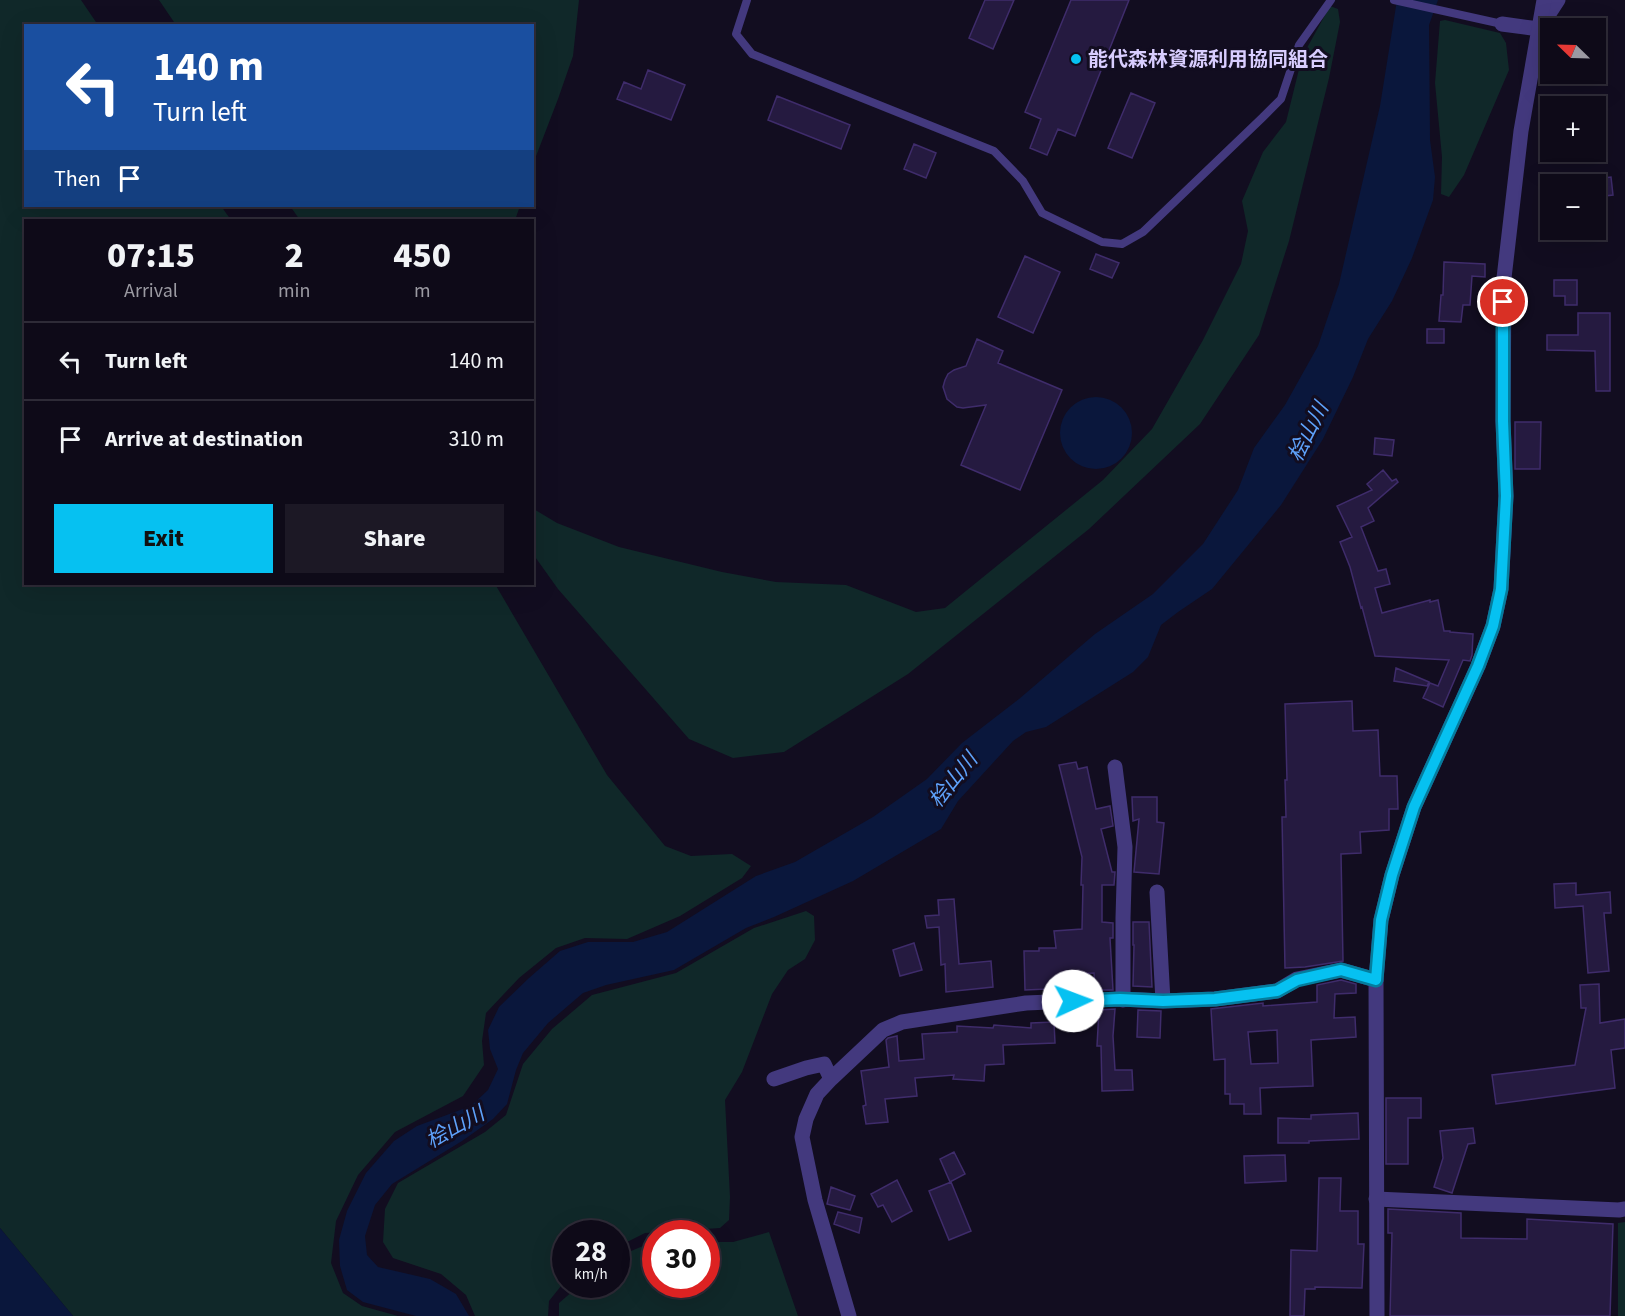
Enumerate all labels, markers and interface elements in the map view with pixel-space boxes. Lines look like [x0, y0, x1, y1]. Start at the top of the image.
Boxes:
north arrow [1540, 18, 1606, 84]
map controls [1540, 18, 1606, 240]
text: 140 m [153, 37, 264, 97]
place label: 能代森林資源利用協同組合 [1088, 46, 1328, 74]
icon: left [54, 48, 132, 126]
marker: 能代森林資源利用協同組合 [1069, 52, 1083, 66]
text: Turn left [153, 93, 247, 132]
button: + [1540, 96, 1606, 162]
icon: arrive [113, 162, 146, 195]
text: Then [54, 163, 101, 195]
button: − [1540, 174, 1606, 240]
text: 07:15 [107, 230, 195, 281]
text: 2 [285, 230, 304, 281]
text: 450 [393, 230, 451, 281]
pin [1477, 276, 1528, 327]
text: Arrival [124, 277, 178, 305]
text: min [278, 277, 310, 305]
text: m [414, 277, 430, 305]
icon: arrive [1486, 285, 1519, 318]
icon: left [54, 345, 87, 378]
text: Turn left [105, 345, 187, 377]
text: 140 m [449, 345, 504, 377]
water label: 桧山川 [1280, 395, 1337, 467]
icon: arrive [54, 423, 87, 456]
text: Arrive at destination [105, 423, 303, 455]
text: 310 m [449, 423, 504, 455]
button: Exit [54, 504, 273, 573]
button: Share [285, 504, 504, 573]
water label: 桧山川 [922, 745, 986, 814]
position arrow [1041, 969, 1105, 1033]
water label: 桧山川 [420, 1098, 492, 1155]
speed limit sign: 30 [642, 1220, 720, 1298]
text: 28 [575, 1230, 607, 1273]
text: km/h [574, 1264, 608, 1285]

